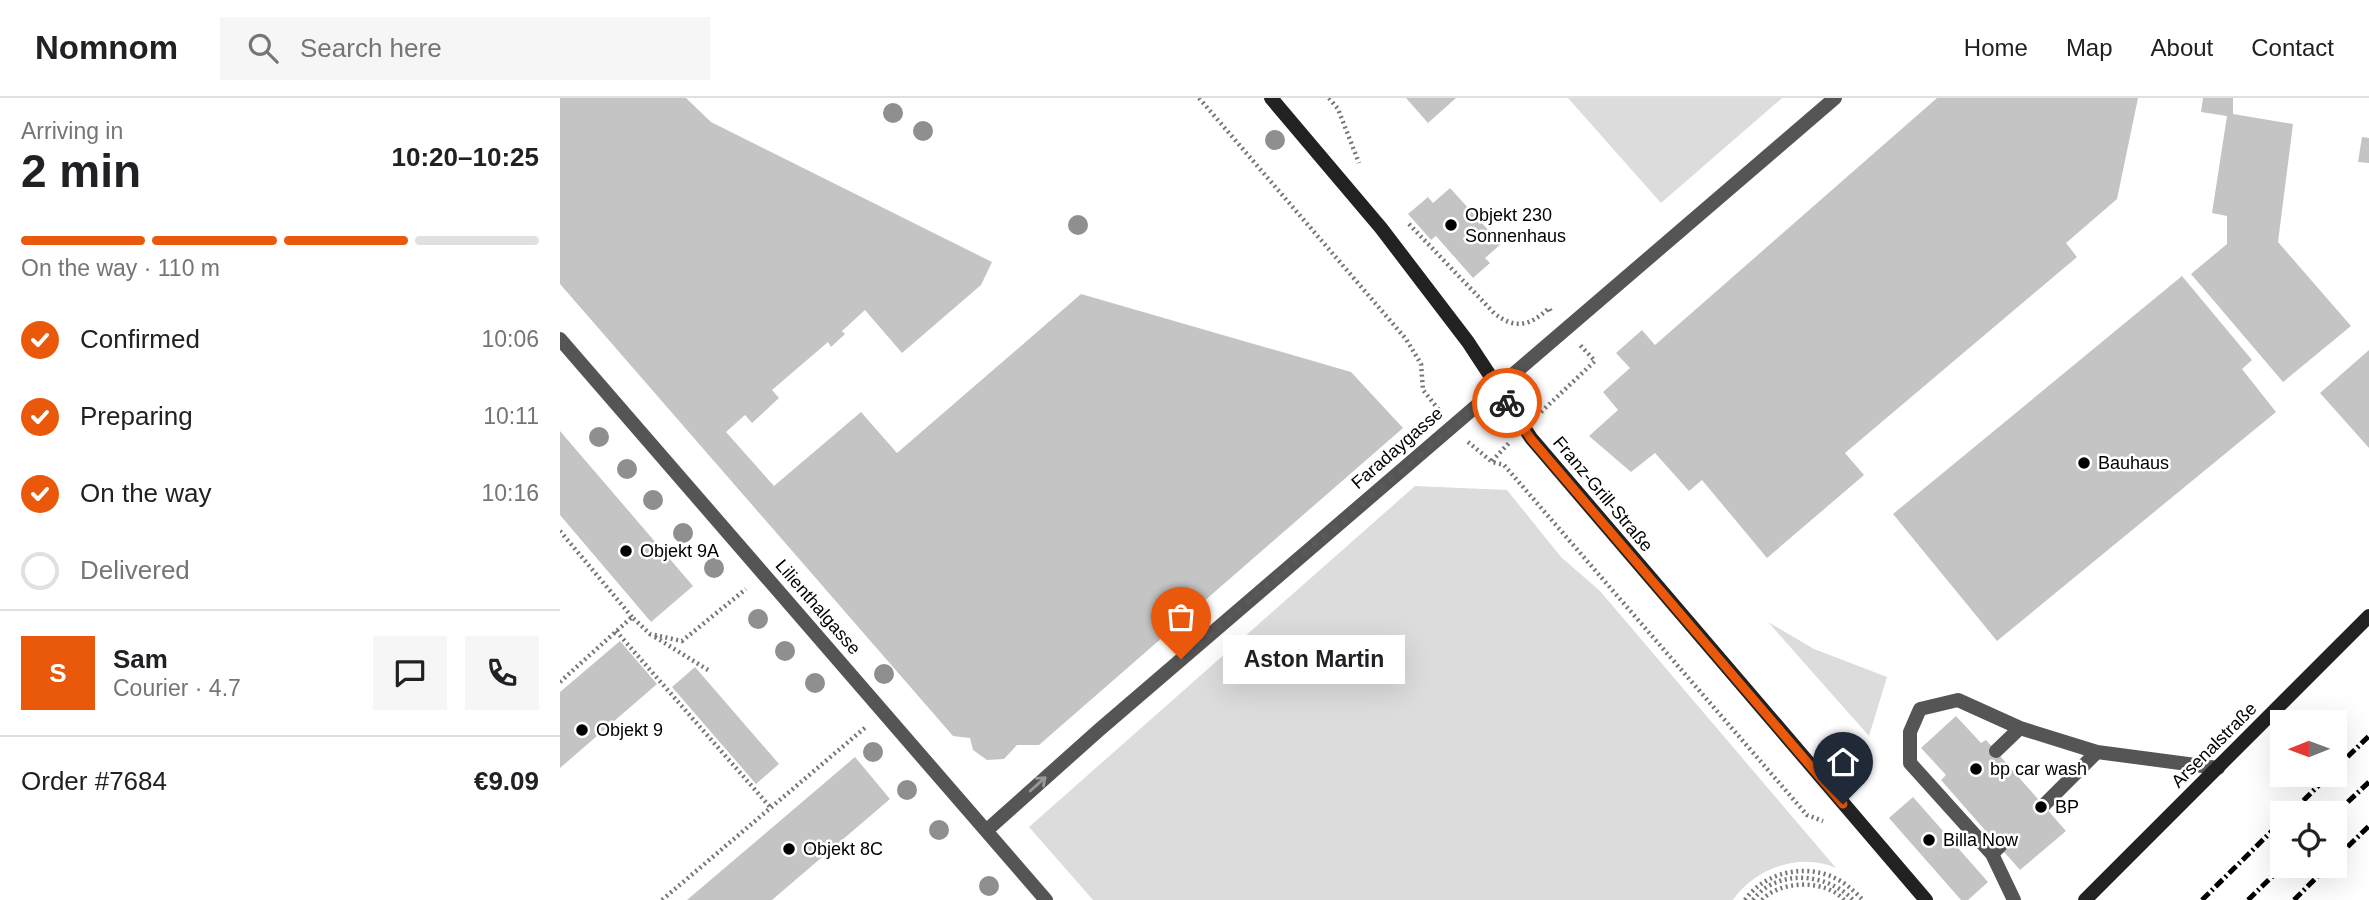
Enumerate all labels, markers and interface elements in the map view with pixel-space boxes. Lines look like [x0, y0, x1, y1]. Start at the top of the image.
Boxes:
search box [220, 17, 710, 80]
text: Nomnom [35, 29, 178, 66]
icon: search [244, 29, 282, 67]
text: Search here [300, 33, 442, 63]
text: Home [1964, 34, 2028, 61]
text: Map [2066, 34, 2113, 61]
text: About [2151, 34, 2213, 61]
text: Contact [2251, 34, 2334, 61]
text: Arriving in [21, 118, 123, 144]
text: 10:20–10:25 [392, 142, 539, 172]
text: 2 min [21, 145, 141, 197]
place label: Objekt 230 Sonnenhaus [1465, 205, 1566, 246]
marker: Objekt 230 Sonnenhaus [1443, 217, 1459, 233]
text: On the way · 110 m [21, 255, 220, 281]
icon: check [21, 321, 59, 359]
text: Confirmed [80, 324, 200, 354]
text: 10:06 [481, 326, 539, 352]
courier [1472, 368, 1542, 438]
icon: bike [1488, 384, 1526, 422]
icon: check [21, 398, 59, 436]
text: Preparing [80, 401, 193, 431]
text: 10:11 [483, 403, 539, 429]
street label: Faradaygasse [1347, 403, 1447, 493]
street label: Franz-Grill-Straße [1549, 432, 1657, 556]
place label: Bauhaus [2098, 453, 2169, 473]
marker: Bauhaus [2076, 455, 2092, 471]
icon: check [21, 475, 59, 513]
text: On the way [80, 478, 212, 508]
text: 10:16 [481, 480, 539, 506]
place label: Objekt 9A [640, 541, 719, 561]
marker: Objekt 9A [618, 543, 634, 559]
text: Delivered [80, 555, 190, 585]
street label: Lilienthalgasse [771, 555, 865, 659]
pin [1151, 587, 1211, 659]
icon: bag [1162, 598, 1200, 636]
callout: Aston Martin [1223, 634, 1405, 684]
button: chat [373, 636, 447, 710]
button: phone [465, 636, 539, 710]
text: Sam [113, 644, 168, 674]
text: Aston Martin [1244, 646, 1384, 672]
text: S [49, 658, 67, 688]
text: Courier · 4.7 [113, 675, 241, 701]
street label: Arsenalstraße [2167, 698, 2261, 792]
north arrow [2270, 710, 2347, 788]
map controls [2270, 710, 2347, 878]
place label: Objekt 9 [596, 720, 663, 740]
marker: Objekt 9 [574, 722, 590, 738]
pin [1813, 732, 1873, 804]
icon: home [1824, 743, 1862, 781]
place label: bp car wash [1990, 759, 2087, 779]
marker: bp car wash [1968, 761, 1984, 777]
text: Order #7684 [21, 766, 167, 796]
text: €9.09 [474, 766, 539, 796]
one-way arrow [1028, 776, 1046, 792]
place label: BP [2055, 797, 2079, 817]
marker: BP [2033, 799, 2049, 815]
button: locate [2270, 801, 2347, 878]
place label: Billa Now [1943, 830, 2019, 850]
marker: Billa Now [1921, 832, 1937, 848]
place label: Objekt 8C [803, 839, 883, 859]
marker: Objekt 8C [781, 841, 797, 857]

